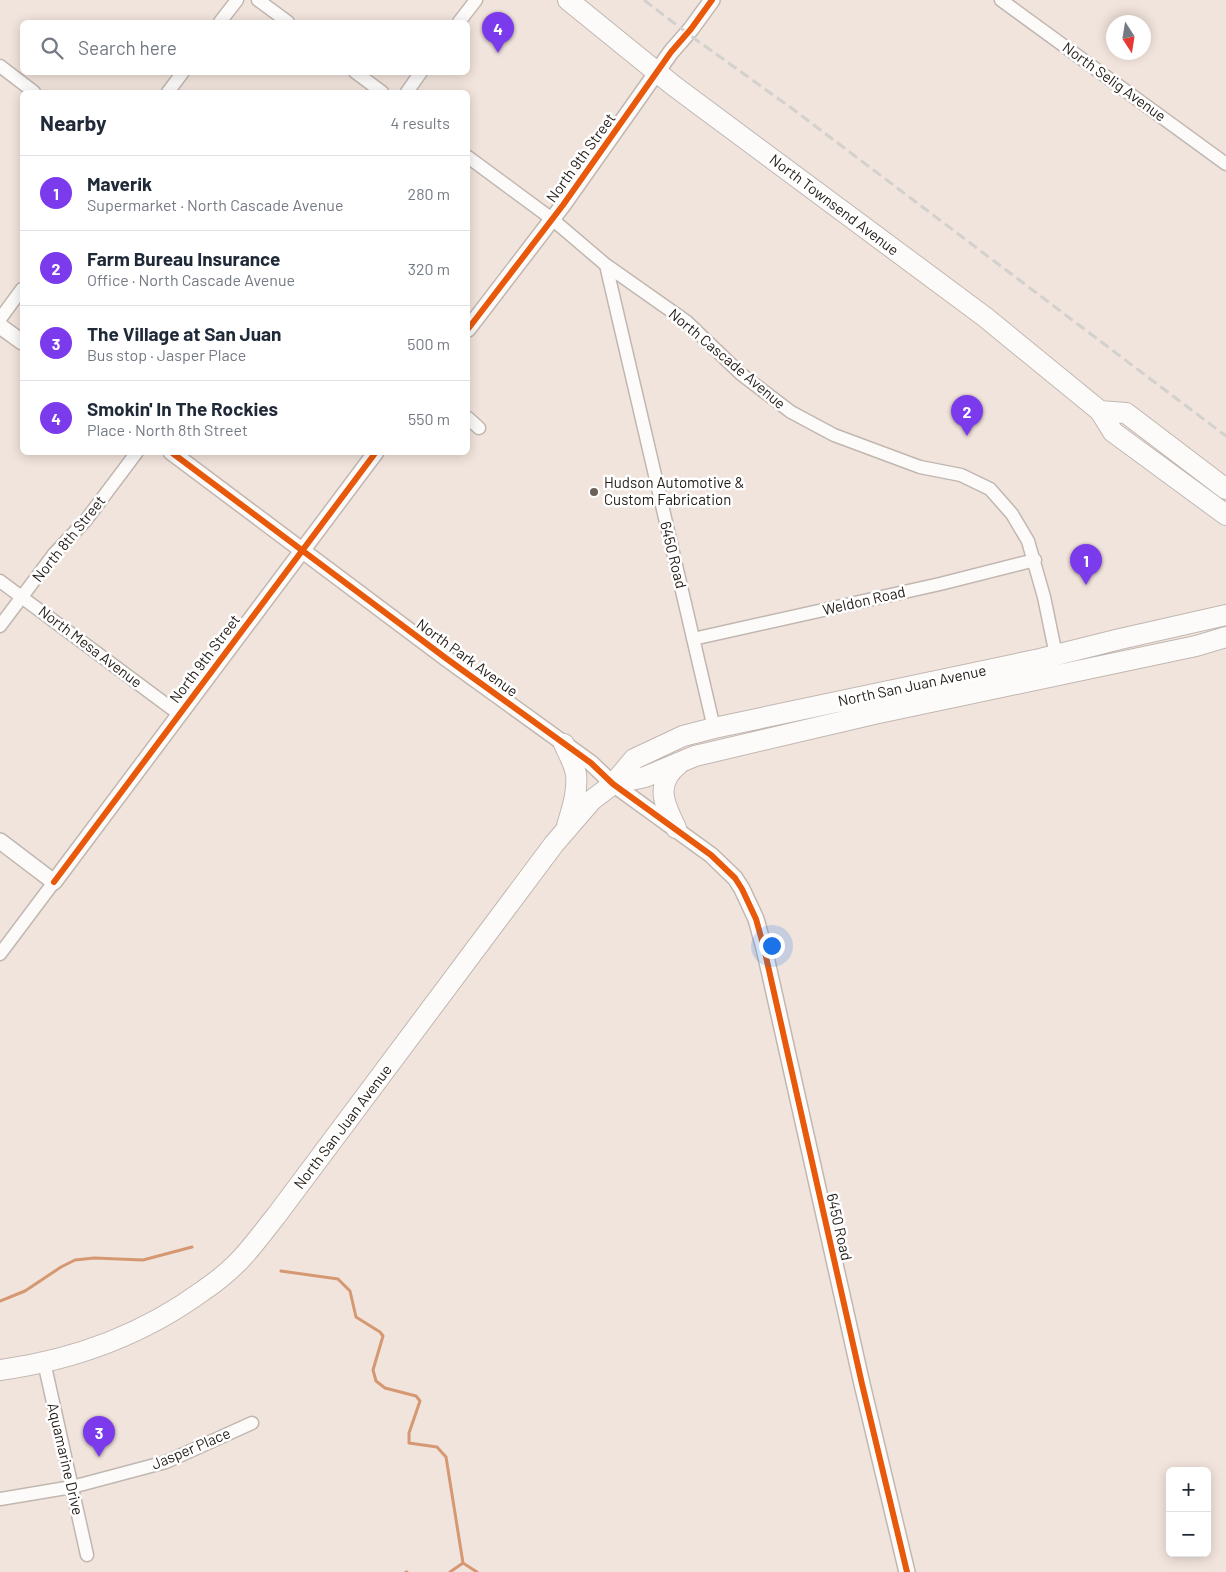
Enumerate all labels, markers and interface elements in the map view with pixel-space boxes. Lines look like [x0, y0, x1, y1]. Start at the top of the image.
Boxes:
pin: 4 [482, 12, 514, 53]
north arrow [1106, 15, 1151, 60]
search box [20, 20, 470, 75]
icon: search [38, 34, 66, 62]
text: Search here [78, 36, 177, 59]
street label: North Selig Avenue [1059, 38, 1170, 125]
street label: North 9th Street [542, 109, 619, 206]
text: Nearby [40, 110, 106, 135]
text: 4 results [390, 113, 450, 132]
street label: North Townsend Avenue [767, 150, 903, 259]
text: Maverik [87, 172, 152, 195]
text: 1 [53, 184, 59, 203]
text: 280 m [408, 184, 450, 203]
text: Supermarket · North Cascade Avenue [87, 195, 343, 214]
text: Farm Bureau Insurance [87, 247, 280, 270]
text: 2 [52, 259, 60, 278]
text: 320 m [408, 259, 450, 278]
text: Office · North Cascade Avenue [87, 270, 295, 289]
street label: North Cascade Avenue [666, 304, 790, 412]
text: The Village at San Juan [87, 322, 281, 345]
text: 3 [52, 334, 60, 353]
text: 500 m [407, 334, 450, 353]
text: Bus stop · Jasper Place [87, 345, 246, 364]
pin: 2 [951, 395, 983, 436]
text: Smokin' In The Rockies [87, 397, 278, 420]
text: 4 [51, 409, 61, 428]
text: 550 m [408, 409, 450, 428]
text: Place · North 8th Street [87, 420, 248, 439]
place label: Hudson Automotive & Custom Fabrication [604, 473, 744, 508]
marker: Hudson Automotive & Custom Fabrication [588, 486, 600, 498]
street label: North 8th Street [28, 492, 109, 585]
street label: 6450 Road [657, 519, 691, 590]
pin: 1 [1070, 544, 1102, 585]
street label: Weldon Road [821, 582, 907, 618]
street label: North Mesa Avenue [35, 601, 146, 691]
street label: North 9th Street [165, 611, 243, 706]
street label: North Park Avenue [413, 614, 522, 700]
street label: North San Juan Avenue [836, 661, 988, 710]
your location [759, 933, 785, 959]
street label: North San Juan Avenue [290, 1061, 395, 1192]
street label: 6450 Road [824, 1191, 856, 1262]
street label: Aquamarine Drive [44, 1401, 88, 1517]
pin: 3 [83, 1416, 115, 1457]
street label: Jasper Place [148, 1423, 233, 1473]
map controls [1166, 1467, 1211, 1557]
button: + [1166, 1467, 1211, 1512]
button: − [1166, 1512, 1211, 1557]

